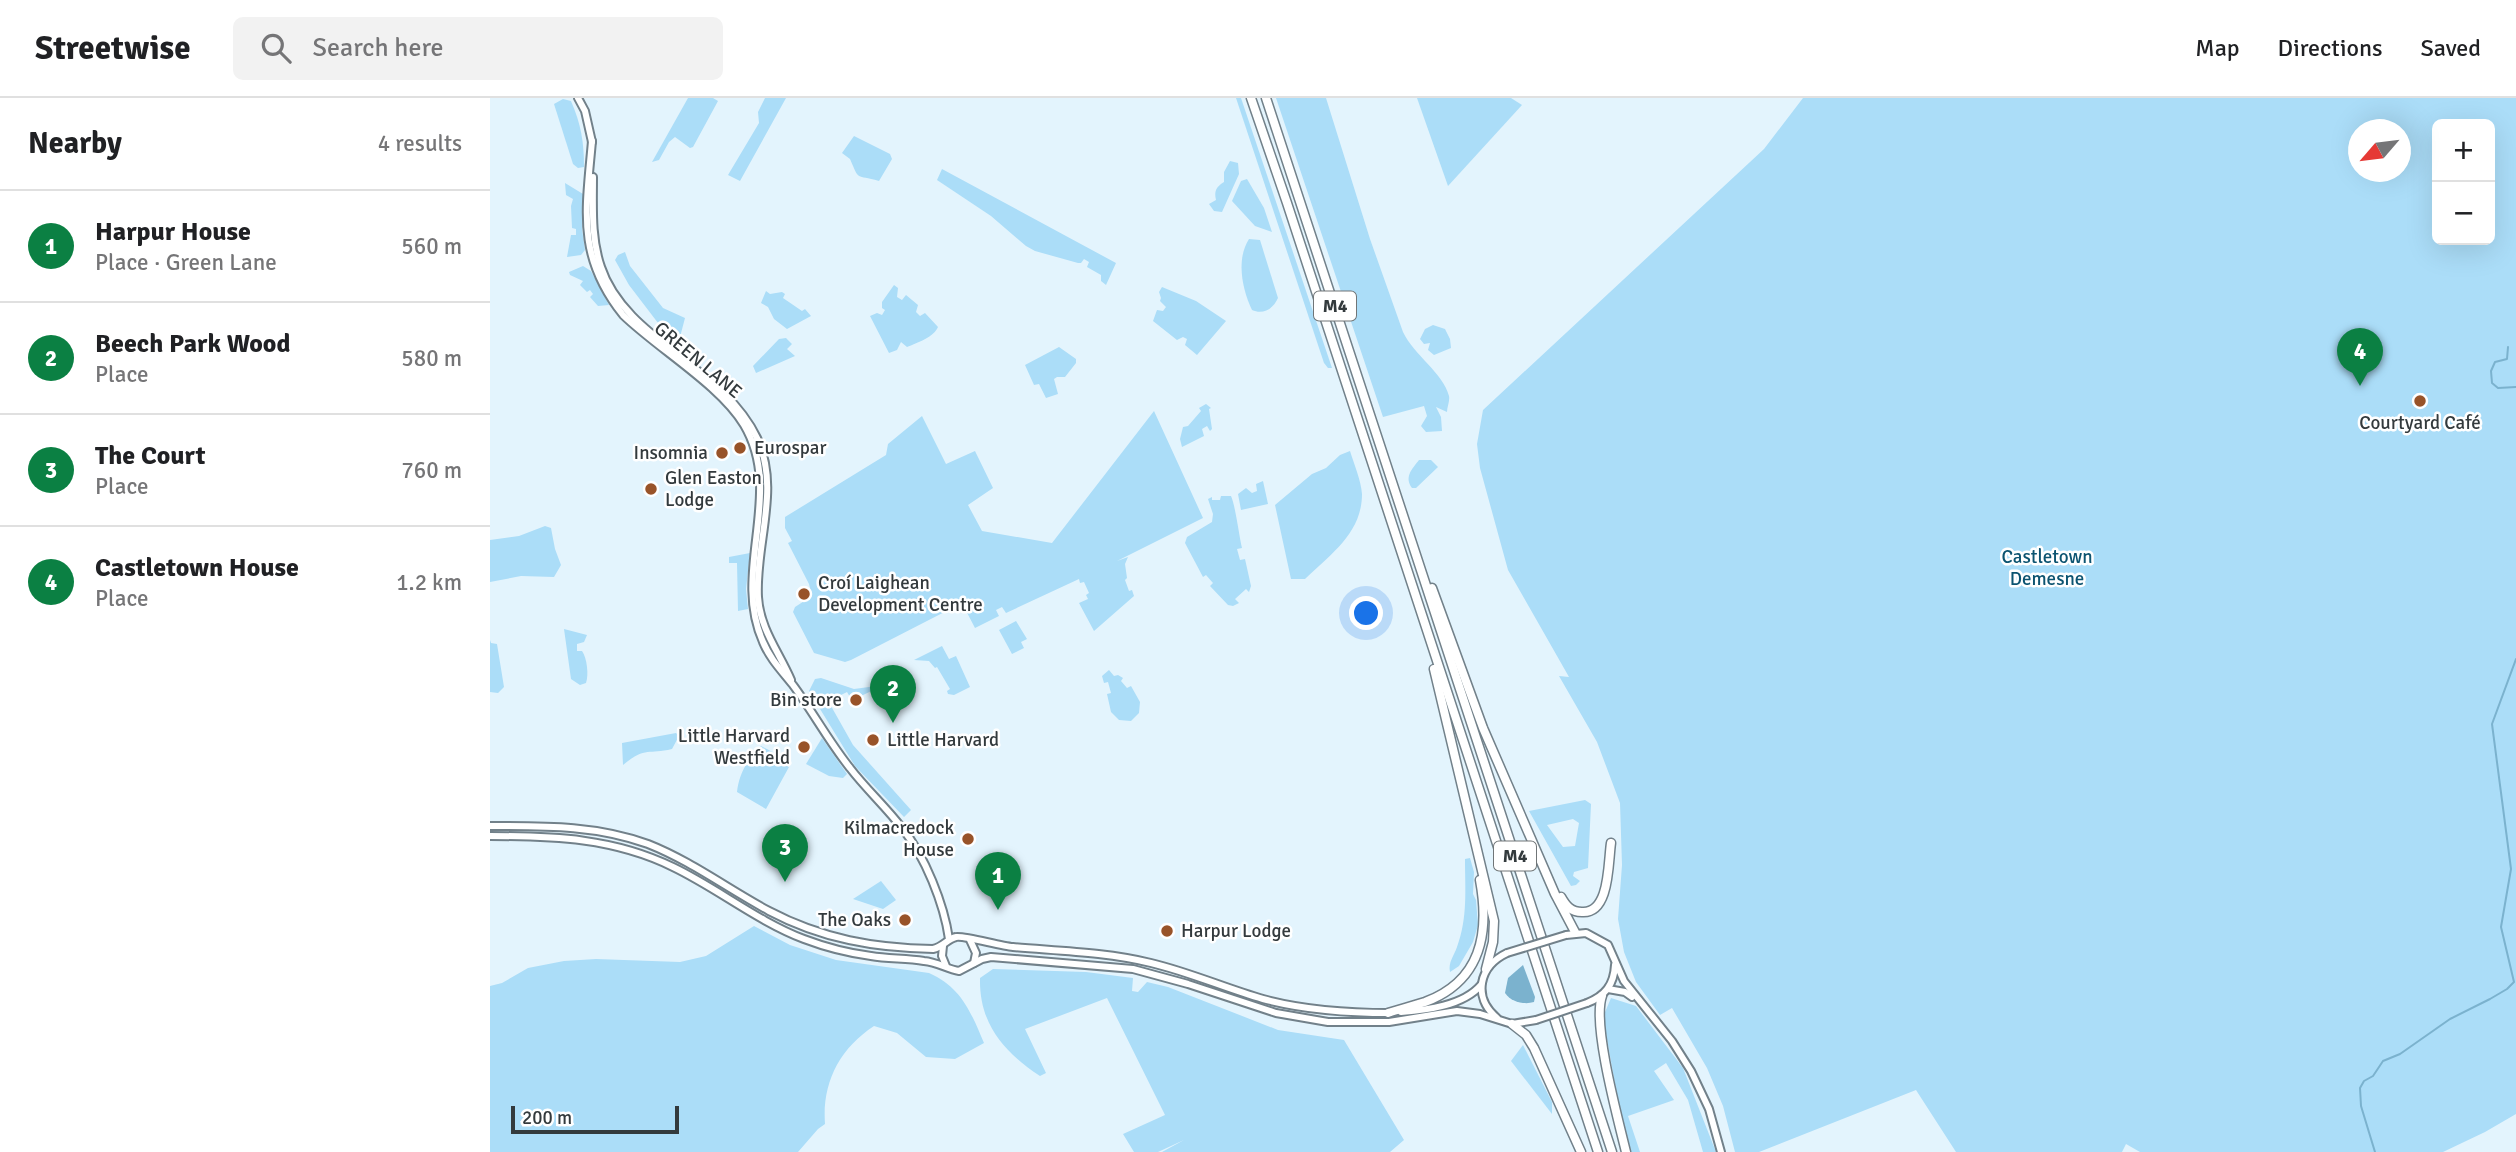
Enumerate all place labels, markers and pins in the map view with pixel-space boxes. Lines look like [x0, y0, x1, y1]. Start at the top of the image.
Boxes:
pin: 4 [2337, 328, 2383, 386]
marker: Courtyard Café [2412, 393, 2428, 409]
place label: Courtyard Café [2359, 411, 2481, 435]
place label: Eurospar [754, 436, 826, 460]
marker: Eurospar [732, 440, 748, 456]
place label: Insomnia [634, 441, 708, 465]
marker: Insomnia [714, 445, 730, 461]
place label: Glen Easton Lodge [665, 466, 762, 512]
marker: Glen Easton Lodge [643, 481, 659, 497]
place label: Croí Laighean Development Centre [818, 571, 983, 617]
marker: Croí Laighean Development Centre [796, 586, 812, 602]
pin: 2 [870, 665, 916, 723]
place label: Bin store [770, 688, 842, 712]
marker: Bin store [848, 692, 864, 708]
place label: Little Harvard Westfield [678, 724, 790, 770]
place label: Little Harvard [887, 728, 999, 752]
marker: Little Harvard [865, 732, 881, 748]
marker: Little Harvard Westfield [796, 739, 812, 755]
place label: Kilmacredock House [844, 816, 954, 862]
pin: 3 [762, 824, 808, 882]
marker: Kilmacredock House [960, 831, 976, 847]
pin: 1 [975, 852, 1021, 910]
place label: The Oaks [818, 908, 891, 932]
marker: The Oaks [897, 912, 913, 928]
place label: Harpur Lodge [1181, 919, 1291, 943]
marker: Harpur Lodge [1159, 923, 1175, 939]

